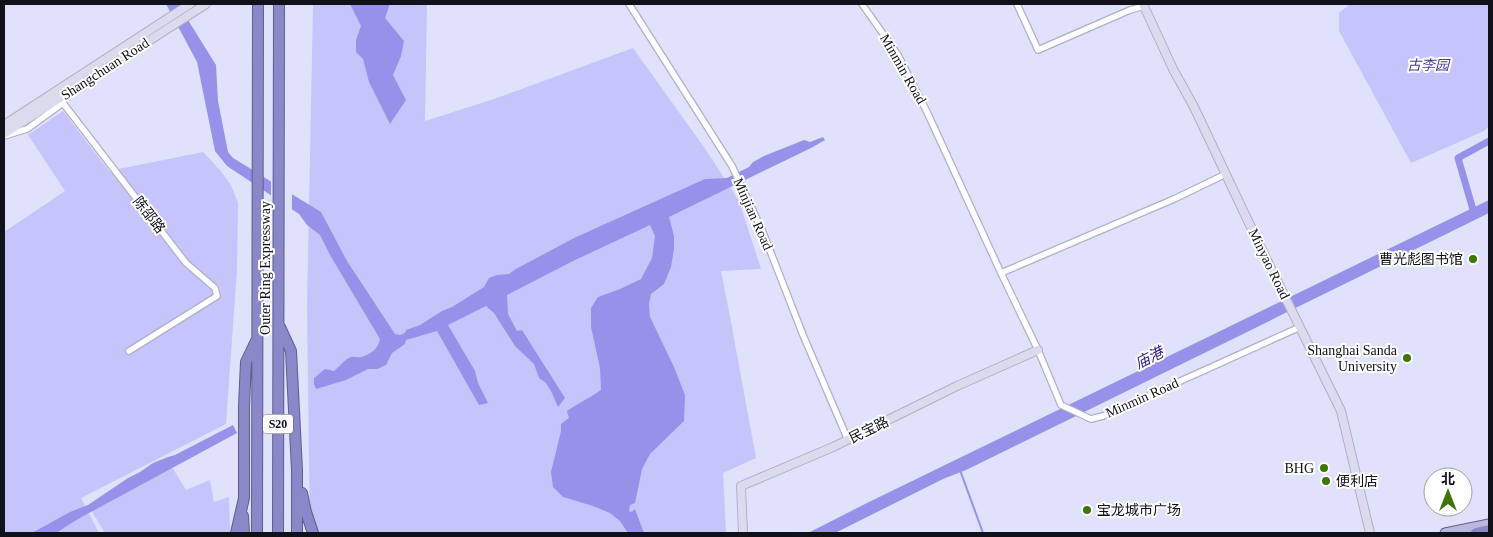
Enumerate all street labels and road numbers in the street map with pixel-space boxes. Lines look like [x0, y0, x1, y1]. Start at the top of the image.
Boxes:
street label: Minmin Road [877, 31, 929, 107]
street label: Shangchuan Road [58, 35, 152, 103]
street label: Minjian Road [730, 176, 776, 252]
street label: 陈邵路 [130, 194, 168, 236]
street label: Outer Ring Expressway [258, 201, 273, 335]
street label: Minyao Road [1245, 226, 1293, 302]
street label: Minmin Road [1103, 375, 1181, 421]
road number: S20 [263, 414, 293, 434]
street label: 民宝路 [847, 414, 891, 446]

